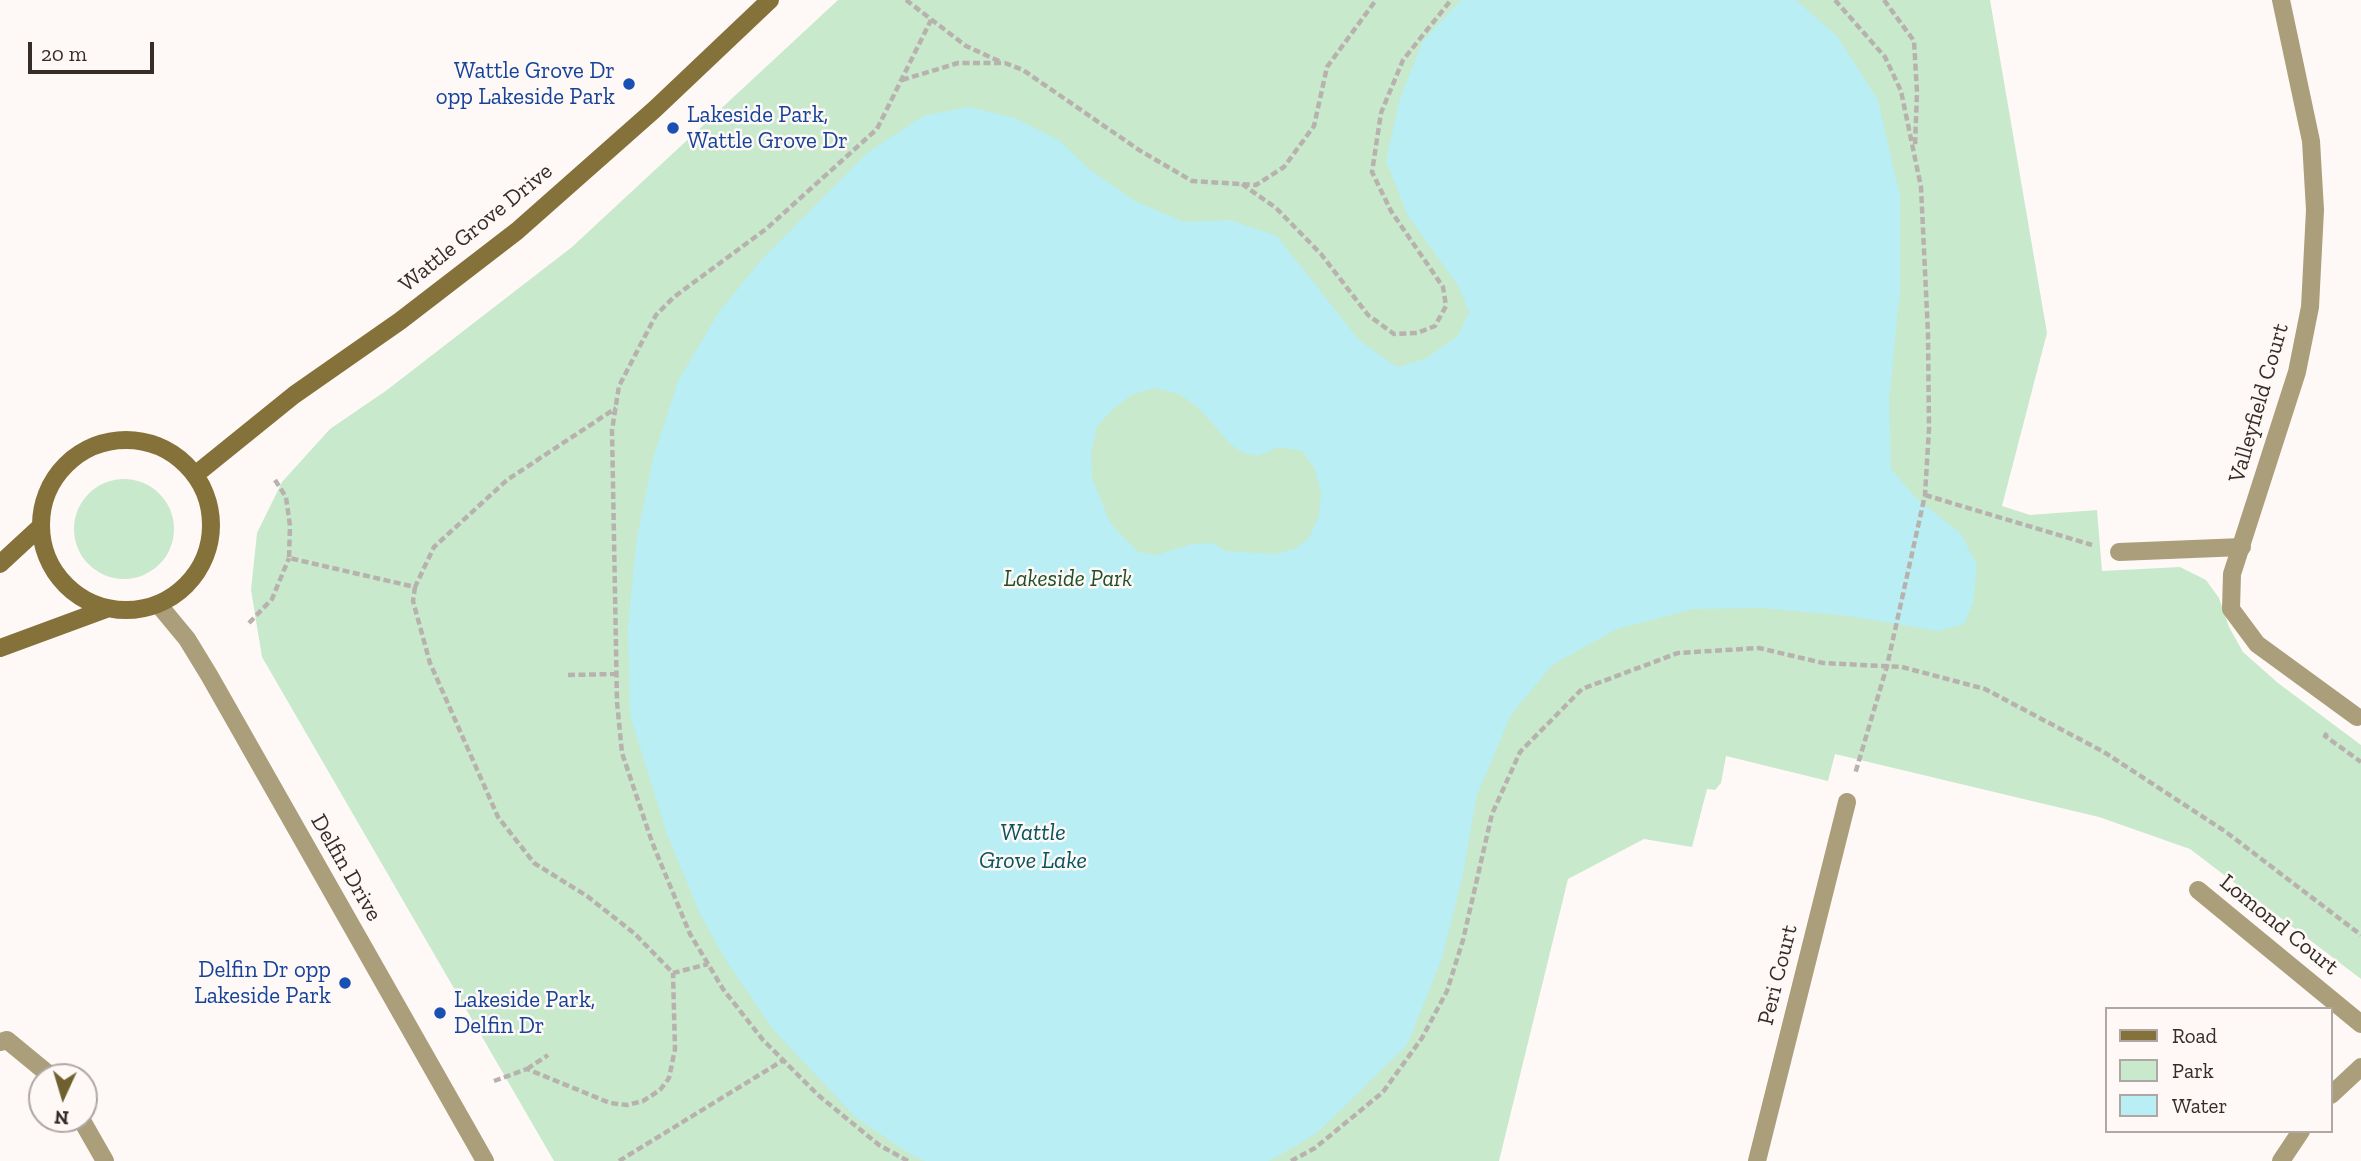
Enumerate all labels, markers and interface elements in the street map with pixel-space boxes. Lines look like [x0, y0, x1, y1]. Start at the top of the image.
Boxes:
scale bar [32, 28, 158, 72]
text: 20 m [41, 41, 87, 66]
place label: Wattle Grove Dr opp Lakeside Park [436, 57, 615, 111]
marker: Wattle Grove Dr opp Lakeside Park [621, 76, 637, 92]
place label: Lakeside Park, Wattle Grove Dr [687, 101, 848, 155]
marker: Lakeside Park, Wattle Grove Dr [665, 120, 681, 136]
street label: Wattle Grove Drive [394, 158, 558, 298]
street label: Valleyfield Court [2223, 320, 2295, 486]
park label: Lakeside Park [1004, 565, 1132, 593]
street label: Delfin Drive [304, 810, 388, 926]
water label: Wattle Grove Lake [979, 819, 1087, 875]
street label: Lomond Court [2214, 869, 2344, 981]
street label: Peri Court [1752, 922, 1804, 1028]
place label: Delfin Dr opp Lakeside Park [194, 956, 331, 1010]
marker: Delfin Dr opp Lakeside Park [337, 975, 353, 991]
place label: Lakeside Park, Delfin Dr [454, 986, 595, 1040]
marker: Lakeside Park, Delfin Dr [432, 1005, 448, 1021]
legend [2106, 1007, 2333, 1133]
text: Road [2172, 1023, 2217, 1048]
text: Park [2172, 1058, 2214, 1083]
north arrow [28, 1063, 98, 1133]
text: Water [2172, 1093, 2227, 1118]
text: N [54, 1105, 70, 1129]

